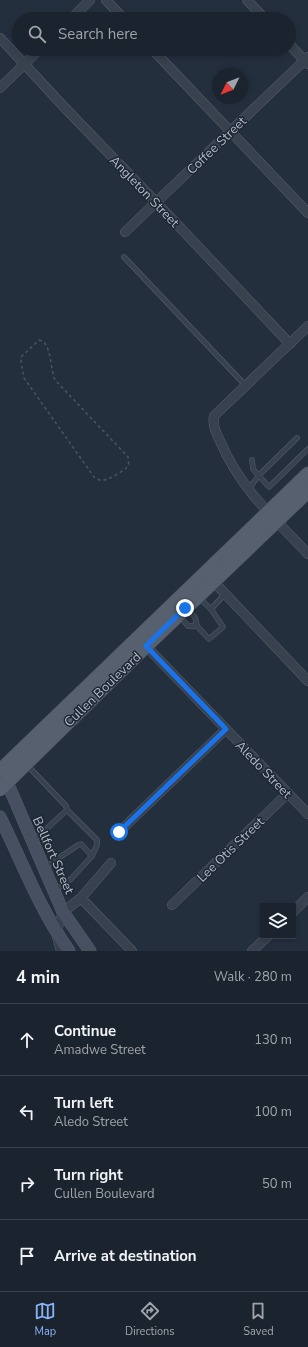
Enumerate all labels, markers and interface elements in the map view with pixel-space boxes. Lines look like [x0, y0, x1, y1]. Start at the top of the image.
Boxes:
search box [12, 12, 296, 56]
icon: search [26, 23, 48, 45]
text: Search here [58, 24, 138, 44]
north arrow [212, 68, 248, 104]
street label: Coffee Street [183, 112, 251, 179]
street label: Angleton Street [105, 152, 183, 232]
route end [176, 599, 194, 617]
street label: Cullen Boulevard [60, 648, 145, 731]
street label: Aledo Street [231, 737, 296, 803]
street label: Lee Otis Street [193, 813, 268, 886]
street label: Bellfort Street [28, 814, 78, 897]
route start [110, 823, 128, 841]
map controls [260, 903, 296, 939]
button: layers [260, 903, 296, 939]
text: 4 min [16, 966, 60, 989]
text: Walk · 280 m [214, 968, 292, 986]
text: Continue [54, 1021, 116, 1041]
icon: ahead [16, 1029, 38, 1051]
text: 130 m [254, 1031, 292, 1049]
text: Amadwe Street [54, 1041, 146, 1059]
text: Turn left [54, 1093, 113, 1113]
icon: left [16, 1101, 38, 1123]
text: 100 m [254, 1103, 292, 1121]
text: Aledo Street [54, 1113, 128, 1131]
text: Turn right [54, 1165, 123, 1185]
icon: right [16, 1173, 38, 1195]
text: 50 m [262, 1175, 292, 1193]
text: Cullen Boulevard [54, 1185, 155, 1203]
icon: arrive [16, 1245, 38, 1267]
text: Arrive at destination [54, 1246, 197, 1266]
tab: Map [34, 1300, 56, 1339]
tab: Directions [125, 1300, 175, 1339]
tab: Saved [243, 1300, 274, 1339]

